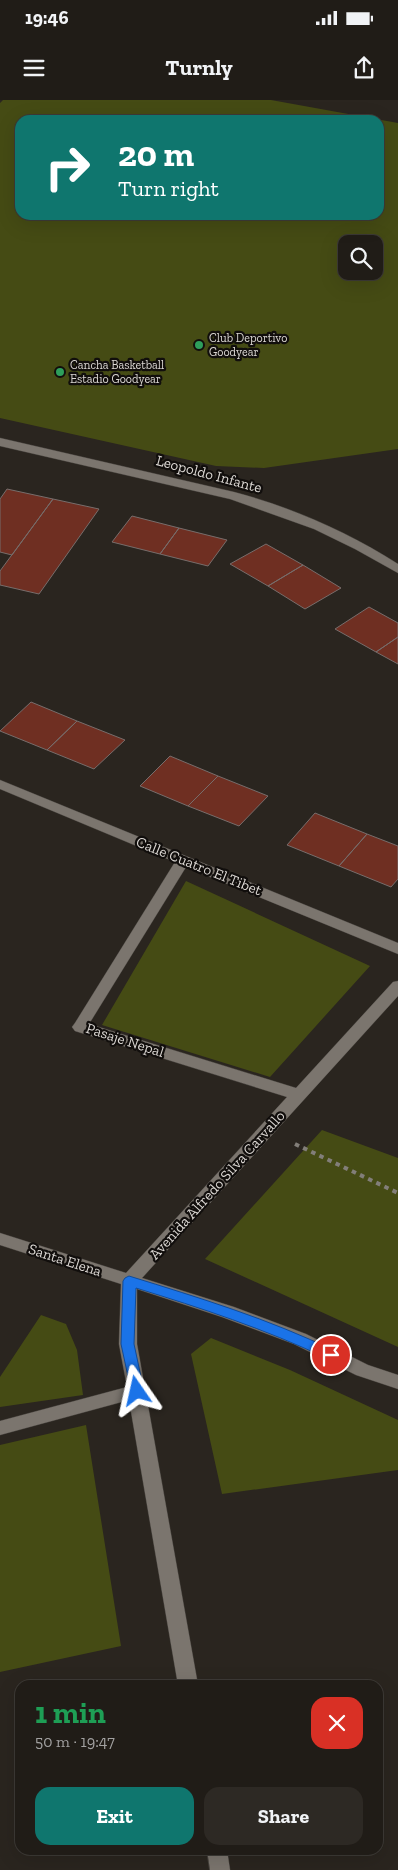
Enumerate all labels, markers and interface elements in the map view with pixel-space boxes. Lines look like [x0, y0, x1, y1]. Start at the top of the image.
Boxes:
text: 19:46 [25, 6, 69, 29]
icon: menu [20, 54, 48, 82]
text: Turnly [165, 54, 233, 81]
icon: share [350, 54, 378, 82]
text: 20 m [118, 133, 194, 175]
icon: right [35, 135, 100, 200]
text: Turn right [118, 175, 219, 202]
map controls [338, 235, 383, 280]
button: search [338, 235, 383, 280]
place label: Club Deportivo Goodyear [209, 331, 287, 359]
marker: Club Deportivo Goodyear [193, 339, 205, 351]
place label: Cancha Basketball Estadio Goodyear [70, 358, 164, 386]
marker: Cancha Basketball Estadio Goodyear [54, 366, 66, 378]
street label: Leopoldo Infante [154, 451, 264, 497]
street label: Calle Cuatro El Tibet [134, 833, 265, 900]
street label: Pasaje Nepal [84, 1019, 166, 1061]
street label: Avenida Alfredo Silva Carvallo [145, 1107, 289, 1263]
street label: Santa Elena [26, 1240, 104, 1280]
pin [310, 1334, 352, 1376]
icon: arrive [317, 1341, 345, 1369]
position arrow [110, 1364, 162, 1416]
text: 1 min [35, 1695, 106, 1731]
button: close [311, 1697, 363, 1749]
text: 50 m · 19:47 [35, 1732, 115, 1751]
button: Exit [35, 1787, 194, 1845]
button: Share [204, 1787, 363, 1845]

